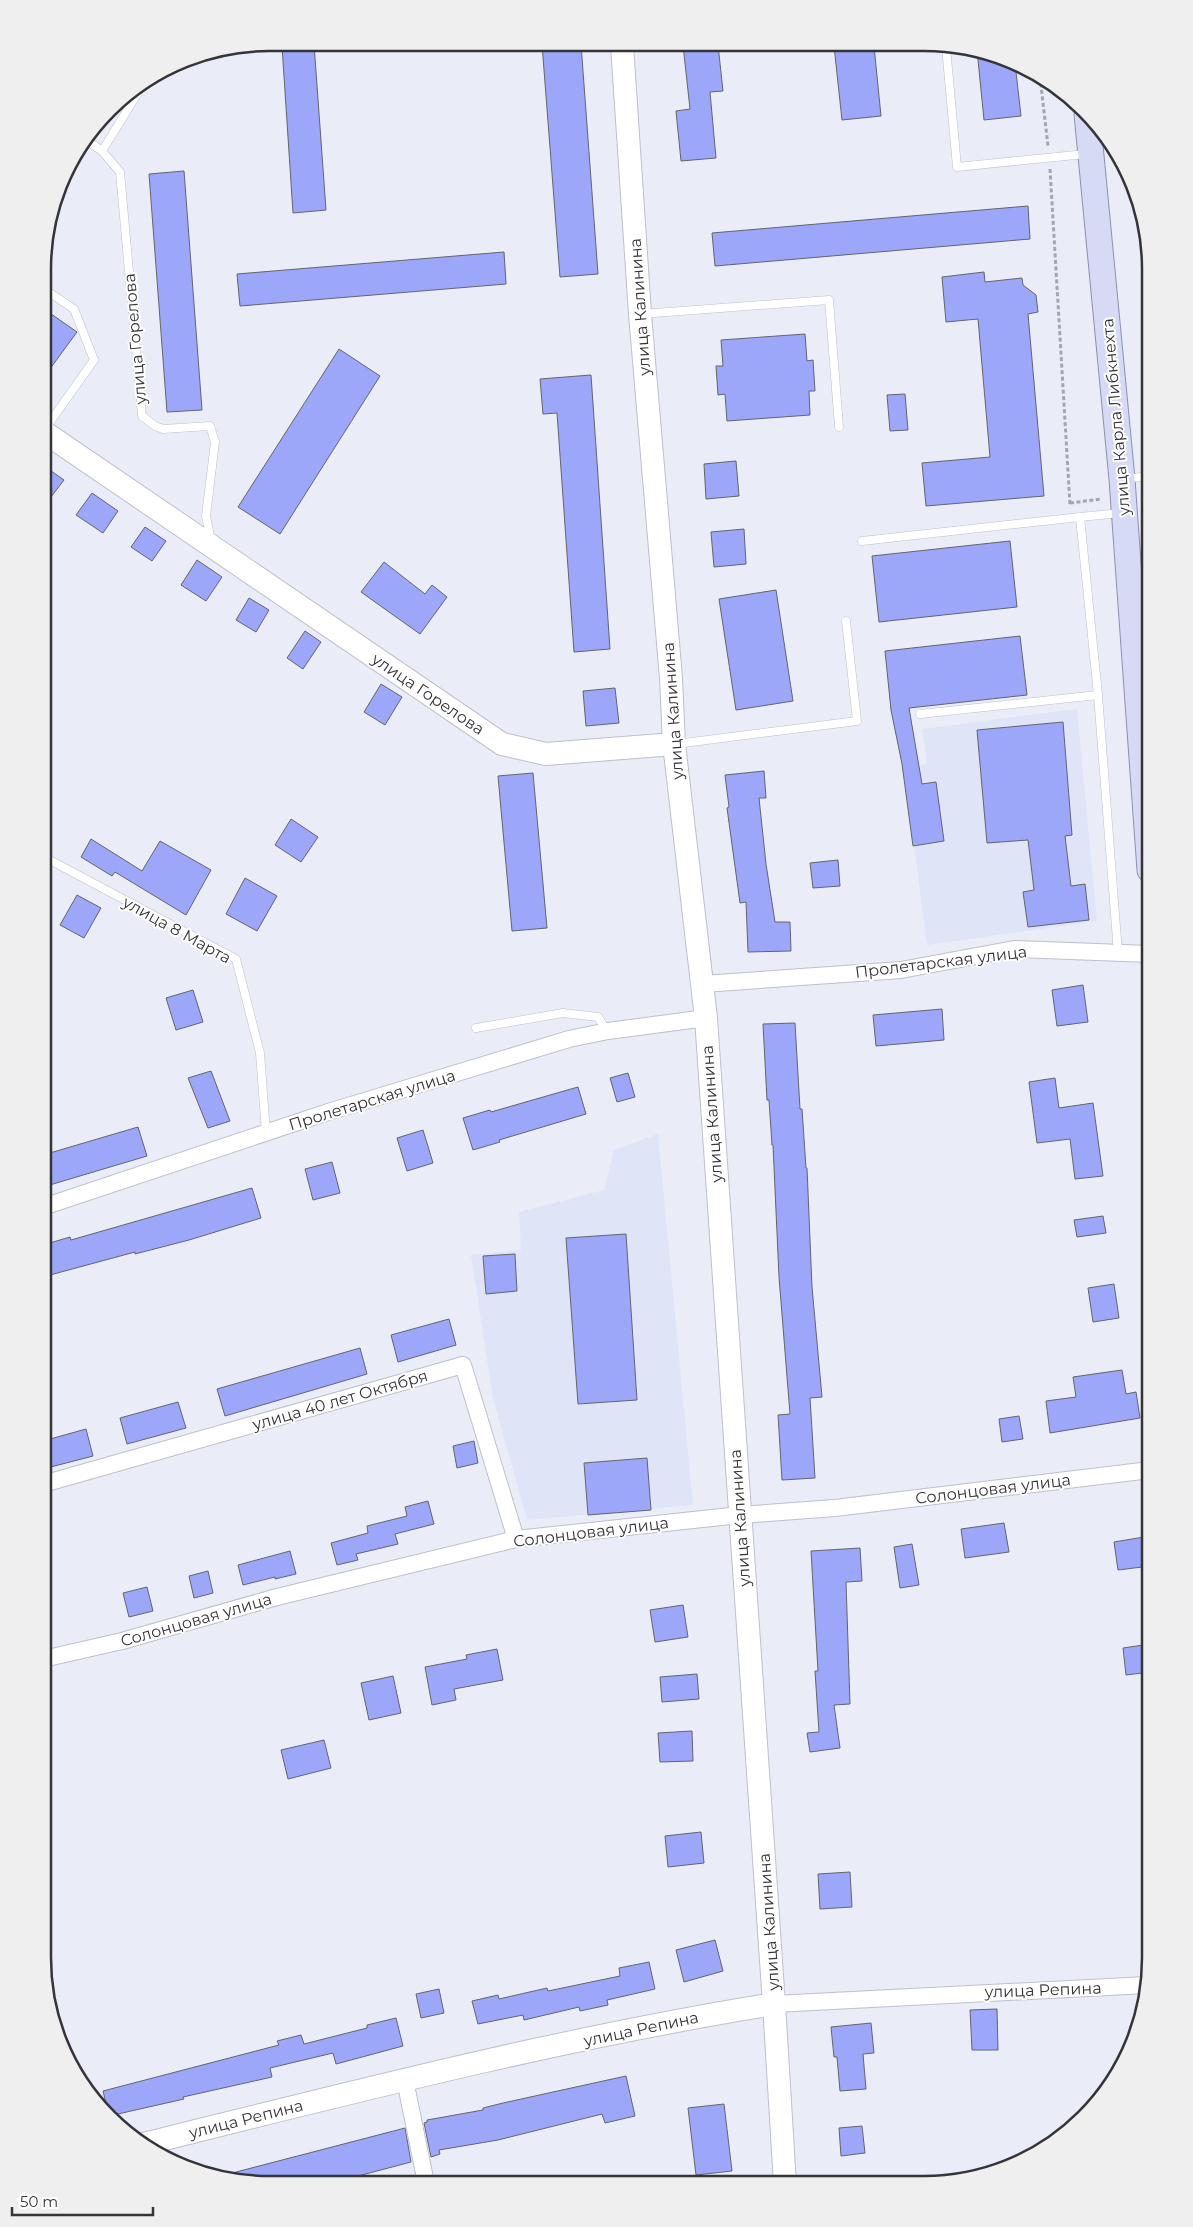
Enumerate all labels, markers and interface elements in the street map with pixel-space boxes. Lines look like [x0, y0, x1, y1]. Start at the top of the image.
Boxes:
street label: улица Калинина [626, 238, 654, 377]
street label: улица Горелова [120, 273, 150, 406]
street label: улица Карла Либкнехта [1098, 318, 1134, 517]
street label: улица Калинина [659, 642, 687, 781]
street label: улица Горелова [367, 649, 488, 739]
street label: улица 8 Марта [119, 892, 234, 968]
street label: Пролетарская улица [854, 942, 1028, 982]
street label: улица Калинина [698, 1045, 726, 1184]
street label: Пролетарская улица [286, 1066, 458, 1134]
street label: улица 40 лет Октября [249, 1366, 430, 1434]
street label: улица Калинина [726, 1449, 754, 1588]
street label: Солонцовая улица [914, 1470, 1072, 1508]
street label: Солонцовая улица [512, 1513, 670, 1551]
street label: Солонцовая улица [118, 1589, 274, 1651]
street label: улица Калинина [755, 1853, 783, 1992]
street label: улица Репина [983, 1978, 1102, 2002]
street label: улица Репина [581, 2008, 700, 2051]
street label: улица Репина [186, 2096, 305, 2143]
scale bar [12, 2184, 154, 2216]
text: 50 m [20, 2192, 58, 2211]

